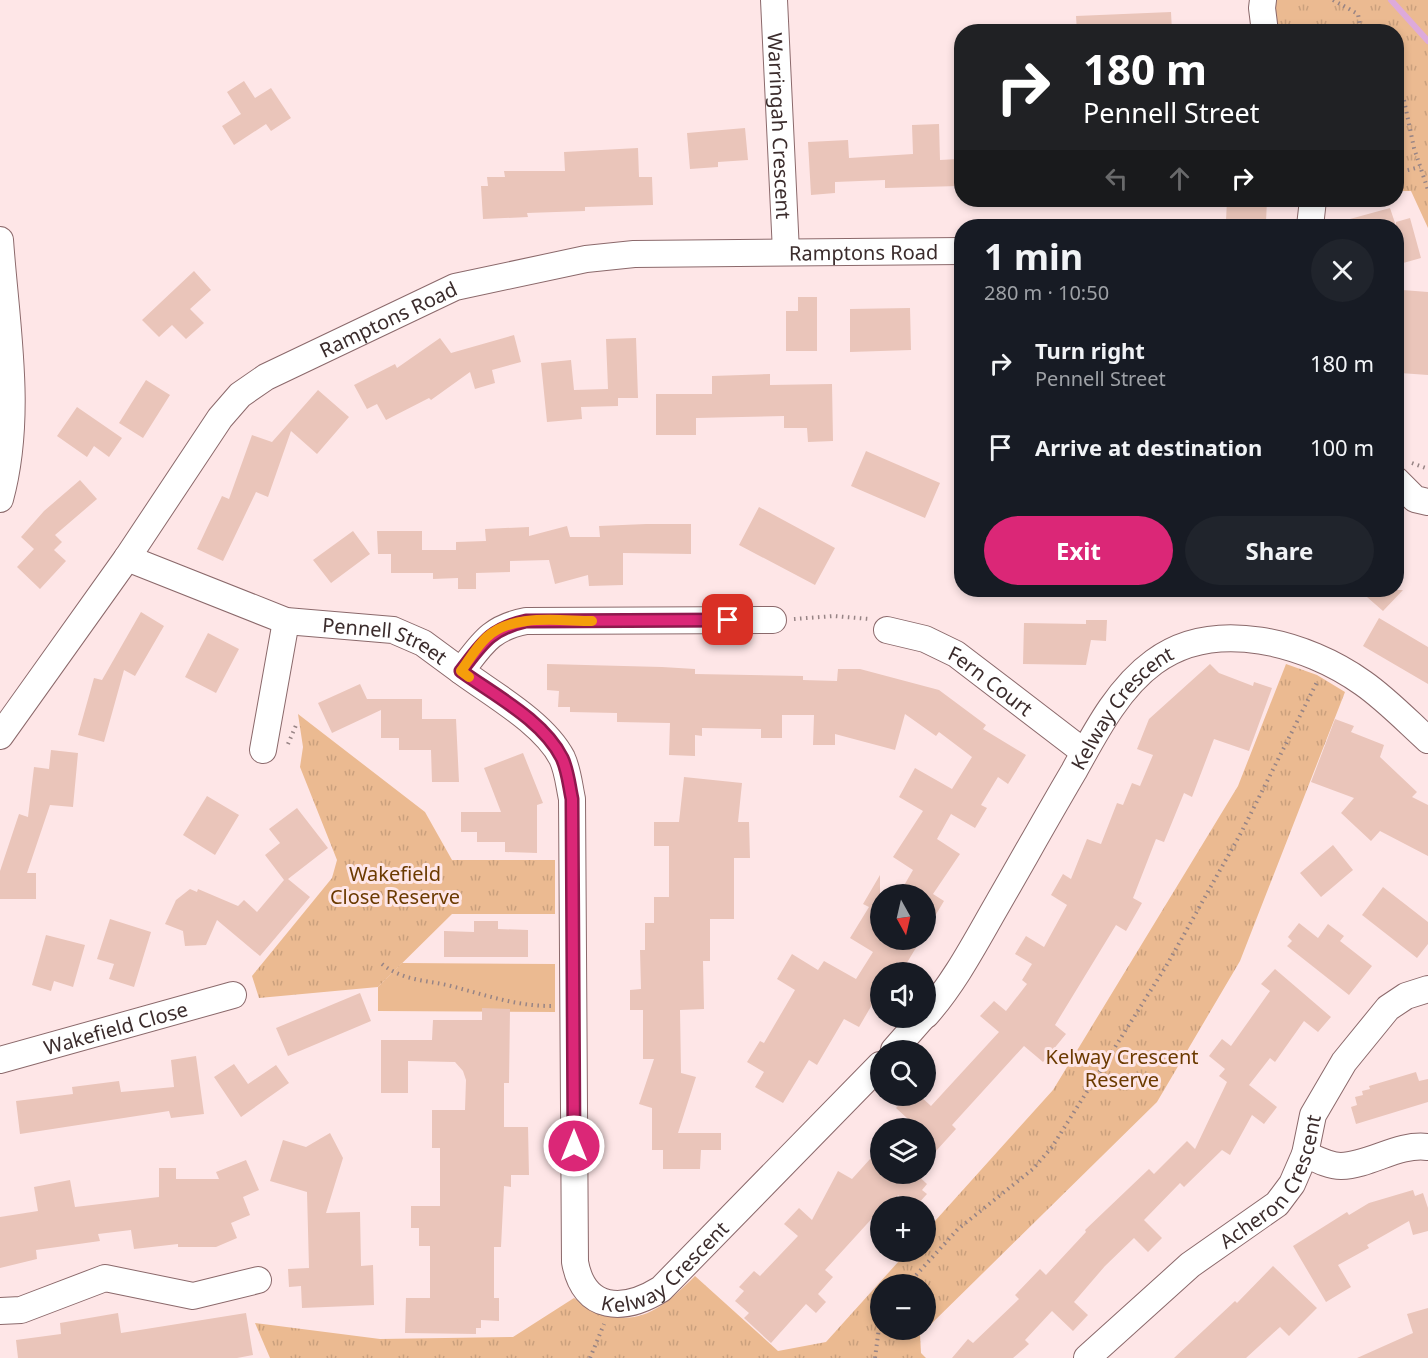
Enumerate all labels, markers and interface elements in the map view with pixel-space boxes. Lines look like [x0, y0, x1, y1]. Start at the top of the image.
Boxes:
street label: Warringah Crescent [762, 32, 798, 220]
text: 180 m [1083, 40, 1207, 97]
icon: right [984, 48, 1062, 126]
text: Pennell Street [1083, 94, 1260, 131]
icon: left [1100, 162, 1133, 195]
icon: ahead [1163, 162, 1196, 195]
icon: right [1226, 162, 1259, 195]
text: 1 min [984, 232, 1083, 281]
street label: Ramptons Road [789, 238, 938, 266]
button: close [1311, 239, 1374, 302]
street label: Ramptons Road [315, 275, 461, 363]
text: 280 m · 10:50 [984, 279, 1109, 306]
text: Turn right [1035, 335, 1145, 365]
icon: right [984, 347, 1017, 380]
text: 180 m [1310, 348, 1374, 378]
text: Pennell Street [1035, 365, 1166, 392]
icon: arrive [984, 431, 1017, 464]
text: Arrive at destination [1035, 432, 1262, 462]
text: 100 m [1310, 432, 1374, 462]
button: Exit [984, 516, 1173, 585]
button: Share [1185, 516, 1374, 585]
pin [702, 594, 753, 645]
icon: arrive [711, 603, 744, 636]
street label: Pennell Street [321, 611, 453, 670]
street label: Fern Court [944, 639, 1039, 722]
street label: Kelway Crescent [1064, 639, 1178, 774]
park label: Wakefield Close Reserve [330, 860, 460, 910]
north arrow [870, 884, 936, 950]
map controls [870, 884, 936, 1340]
button: sound [870, 962, 936, 1028]
street label: Wakefield Close [41, 995, 191, 1061]
button: search [870, 1040, 936, 1106]
park label: Kelway Crescent Reserve [1046, 1043, 1198, 1093]
street label: Acheron Crescent [1214, 1112, 1326, 1254]
position arrow [542, 1114, 606, 1178]
button: layers [870, 1118, 936, 1184]
button: + [870, 1196, 936, 1262]
street label: Kelway Crescent [599, 1215, 734, 1318]
button: − [870, 1274, 936, 1340]

